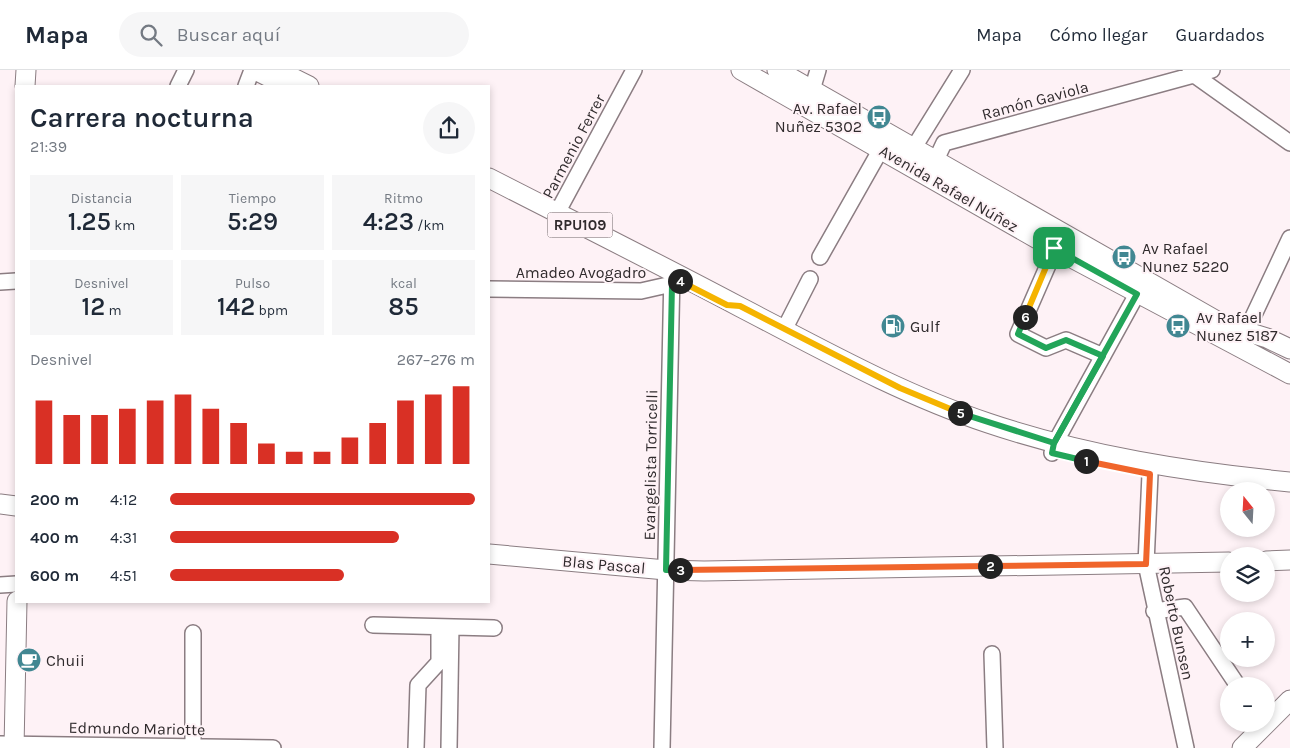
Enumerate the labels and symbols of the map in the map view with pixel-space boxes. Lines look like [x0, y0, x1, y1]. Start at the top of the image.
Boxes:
street label: Ramón Gaviola [980, 77, 1091, 124]
street label: Parmenio Ferrer [538, 91, 609, 202]
place label: Av. Rafael Nuñez 5302 [775, 99, 862, 136]
bus stop icon: Av. Rafael Nuñez 5302 [866, 104, 892, 130]
street label: Avenida Rafael Núñez [876, 141, 1022, 236]
road number: RPU109 [548, 212, 612, 238]
pin [1033, 227, 1075, 269]
place label: Av Rafael Nunez 5220 [1142, 239, 1229, 276]
bus stop icon: Av Rafael Nunez 5220 [1111, 244, 1137, 270]
street label: Amadeo Avogadro [516, 263, 646, 282]
pin: 4 [668, 268, 692, 294]
pin: 6 [1012, 304, 1038, 330]
place label: Av Rafael Nunez 5187 [1196, 308, 1278, 345]
fuel station icon: Gulf [880, 313, 906, 339]
bus stop icon: Av Rafael Nunez 5187 [1165, 313, 1191, 339]
place label: Gulf [910, 317, 940, 336]
street label: Evangelista Torricelli [640, 389, 661, 541]
pin: 5 [948, 400, 972, 426]
pin: 1 [1074, 448, 1098, 474]
north arrow [1220, 482, 1275, 538]
street label: Blas Pascal [562, 551, 646, 578]
pin: 2 [978, 554, 1002, 578]
pin: 3 [668, 558, 692, 582]
street label: Roberto Bunsen [1155, 564, 1198, 682]
cafe icon: Chuii [16, 647, 42, 673]
place label: Chuii [46, 651, 85, 670]
street label: Edmundo Mariotte [68, 718, 206, 739]

